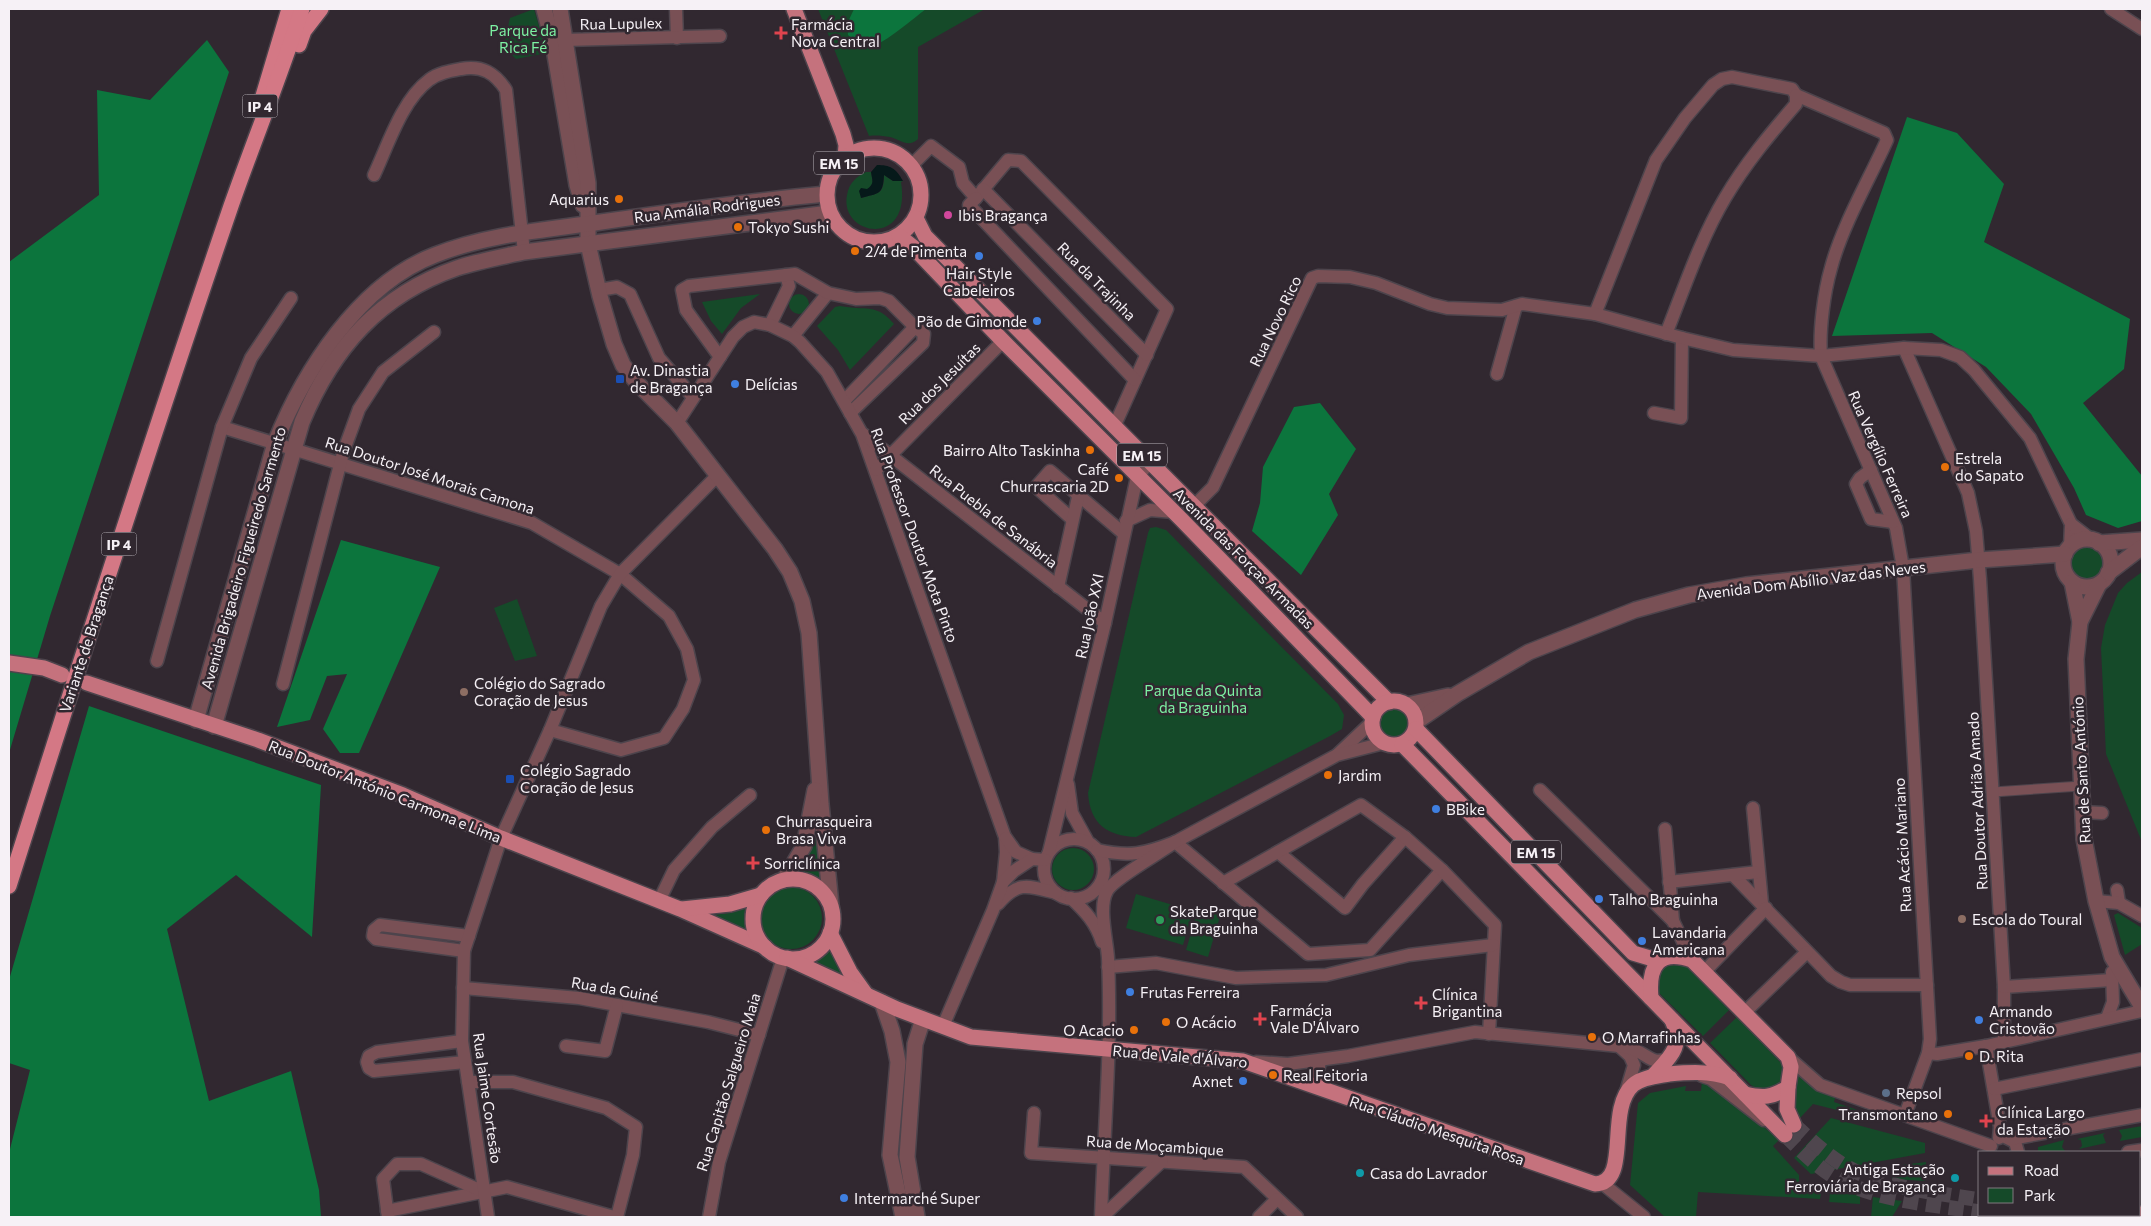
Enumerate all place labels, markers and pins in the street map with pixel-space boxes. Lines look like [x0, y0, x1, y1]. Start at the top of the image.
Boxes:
place label: Farmácia Nova Central [791, 15, 880, 50]
marker: Farmácia Nova Central [775, 27, 787, 39]
place label: Aquarius [549, 190, 609, 208]
marker: Aquarius [613, 193, 625, 205]
place label: Ibis Bragança [958, 206, 1048, 224]
marker: Ibis Bragança [942, 209, 954, 221]
place label: Tokyo Sushi [748, 218, 829, 236]
marker: Tokyo Sushi [732, 221, 744, 233]
place label: 2/4 de Pimenta [865, 242, 967, 260]
marker: 2/4 de Pimenta [849, 245, 861, 257]
marker: Hair Style Cabeleiros [973, 250, 985, 262]
place label: Hair Style Cabeleiros [943, 264, 1015, 299]
place label: Pão de Gimonde [916, 312, 1027, 330]
marker: Pão de Gimonde [1031, 315, 1043, 327]
place label: Av. Dinastia de Bragança [630, 361, 713, 396]
marker: Av. Dinastia de Bragança [614, 373, 626, 385]
place label: Delícias [745, 375, 798, 393]
marker: Delícias [729, 378, 741, 390]
place label: Bairro Alto Taskinha [943, 441, 1080, 459]
marker: Bairro Alto Taskinha [1084, 444, 1096, 456]
place label: Estrela do Sapato [1955, 449, 2024, 484]
place label: Café Churrascaria 2D [1000, 460, 1109, 495]
marker: Estrela do Sapato [1939, 461, 1951, 473]
marker: Café Churrascaria 2D [1113, 472, 1125, 484]
place label: Colégio do Sagrado Coração de Jesus [474, 674, 605, 709]
marker: Colégio do Sagrado Coração de Jesus [458, 686, 470, 698]
place label: Colégio Sagrado Coração de Jesus [520, 761, 634, 796]
place label: Jardim [1338, 766, 1382, 784]
marker: Jardim [1322, 769, 1334, 781]
marker: Colégio Sagrado Coração de Jesus [504, 773, 516, 785]
place label: BBike [1446, 800, 1485, 818]
marker: BBike [1430, 803, 1442, 815]
place label: Churrasqueira Brasa Viva [776, 812, 872, 847]
marker: Churrasqueira Brasa Viva [760, 824, 772, 836]
place label: Sorriclínica [764, 854, 840, 872]
marker: Sorriclínica [746, 856, 760, 870]
place label: Talho Braguinha [1609, 890, 1718, 908]
marker: Talho Braguinha [1593, 893, 1605, 905]
place label: SkateParque da Braguinha [1170, 902, 1258, 937]
place label: Escola do Toural [1972, 910, 2082, 928]
marker: Escola do Toural [1956, 913, 1968, 925]
marker: SkateParque da Braguinha [1154, 914, 1166, 926]
place label: Lavandaria Americana [1652, 923, 1726, 958]
marker: Lavandaria Americana [1636, 935, 1648, 947]
place label: Frutas Ferreira [1140, 983, 1240, 1001]
place label: Clínica Brigantina [1432, 985, 1502, 1020]
marker: Frutas Ferreira [1124, 986, 1136, 998]
marker: Clínica Brigantina [1414, 996, 1428, 1010]
place label: Farmácia Vale D'Álvaro [1270, 1001, 1359, 1036]
place label: Armando Cristovão [1989, 1002, 2055, 1037]
place label: O Acácio [1176, 1013, 1237, 1031]
marker: Farmácia Vale D'Álvaro [1254, 1013, 1266, 1025]
marker: Armando Cristovão [1973, 1014, 1985, 1026]
marker: O Acácio [1160, 1016, 1172, 1028]
place label: O Acacio [1063, 1021, 1124, 1039]
marker: O Acacio [1128, 1024, 1140, 1036]
place label: O Marrafinhas [1602, 1028, 1701, 1046]
marker: O Marrafinhas [1586, 1031, 1598, 1043]
place label: D. Rita [1979, 1047, 2024, 1065]
marker: D. Rita [1963, 1050, 1975, 1062]
place label: Real Feitoria [1283, 1066, 1368, 1084]
marker: Real Feitoria [1267, 1069, 1279, 1081]
place label: Axnet [1192, 1072, 1233, 1090]
marker: Axnet [1237, 1075, 1249, 1087]
place label: Repsol [1896, 1084, 1942, 1102]
marker: Repsol [1880, 1087, 1892, 1099]
place label: Clínica Largo da Estação [1997, 1103, 2085, 1138]
place label: Transmontano [1838, 1105, 1938, 1123]
marker: Transmontano [1942, 1108, 1954, 1120]
marker: Clínica Largo da Estação [1979, 1114, 1993, 1128]
place label: Antiga Estação Ferroviária de Bragança [1786, 1160, 1945, 1195]
place label: Casa do Lavrador [1370, 1164, 1487, 1182]
marker: Casa do Lavrador [1354, 1167, 1366, 1179]
marker: Antiga Estação Ferroviária de Bragança [1949, 1172, 1961, 1184]
place label: Intermarché Super [854, 1189, 980, 1207]
marker: Intermarché Super [838, 1192, 850, 1204]

